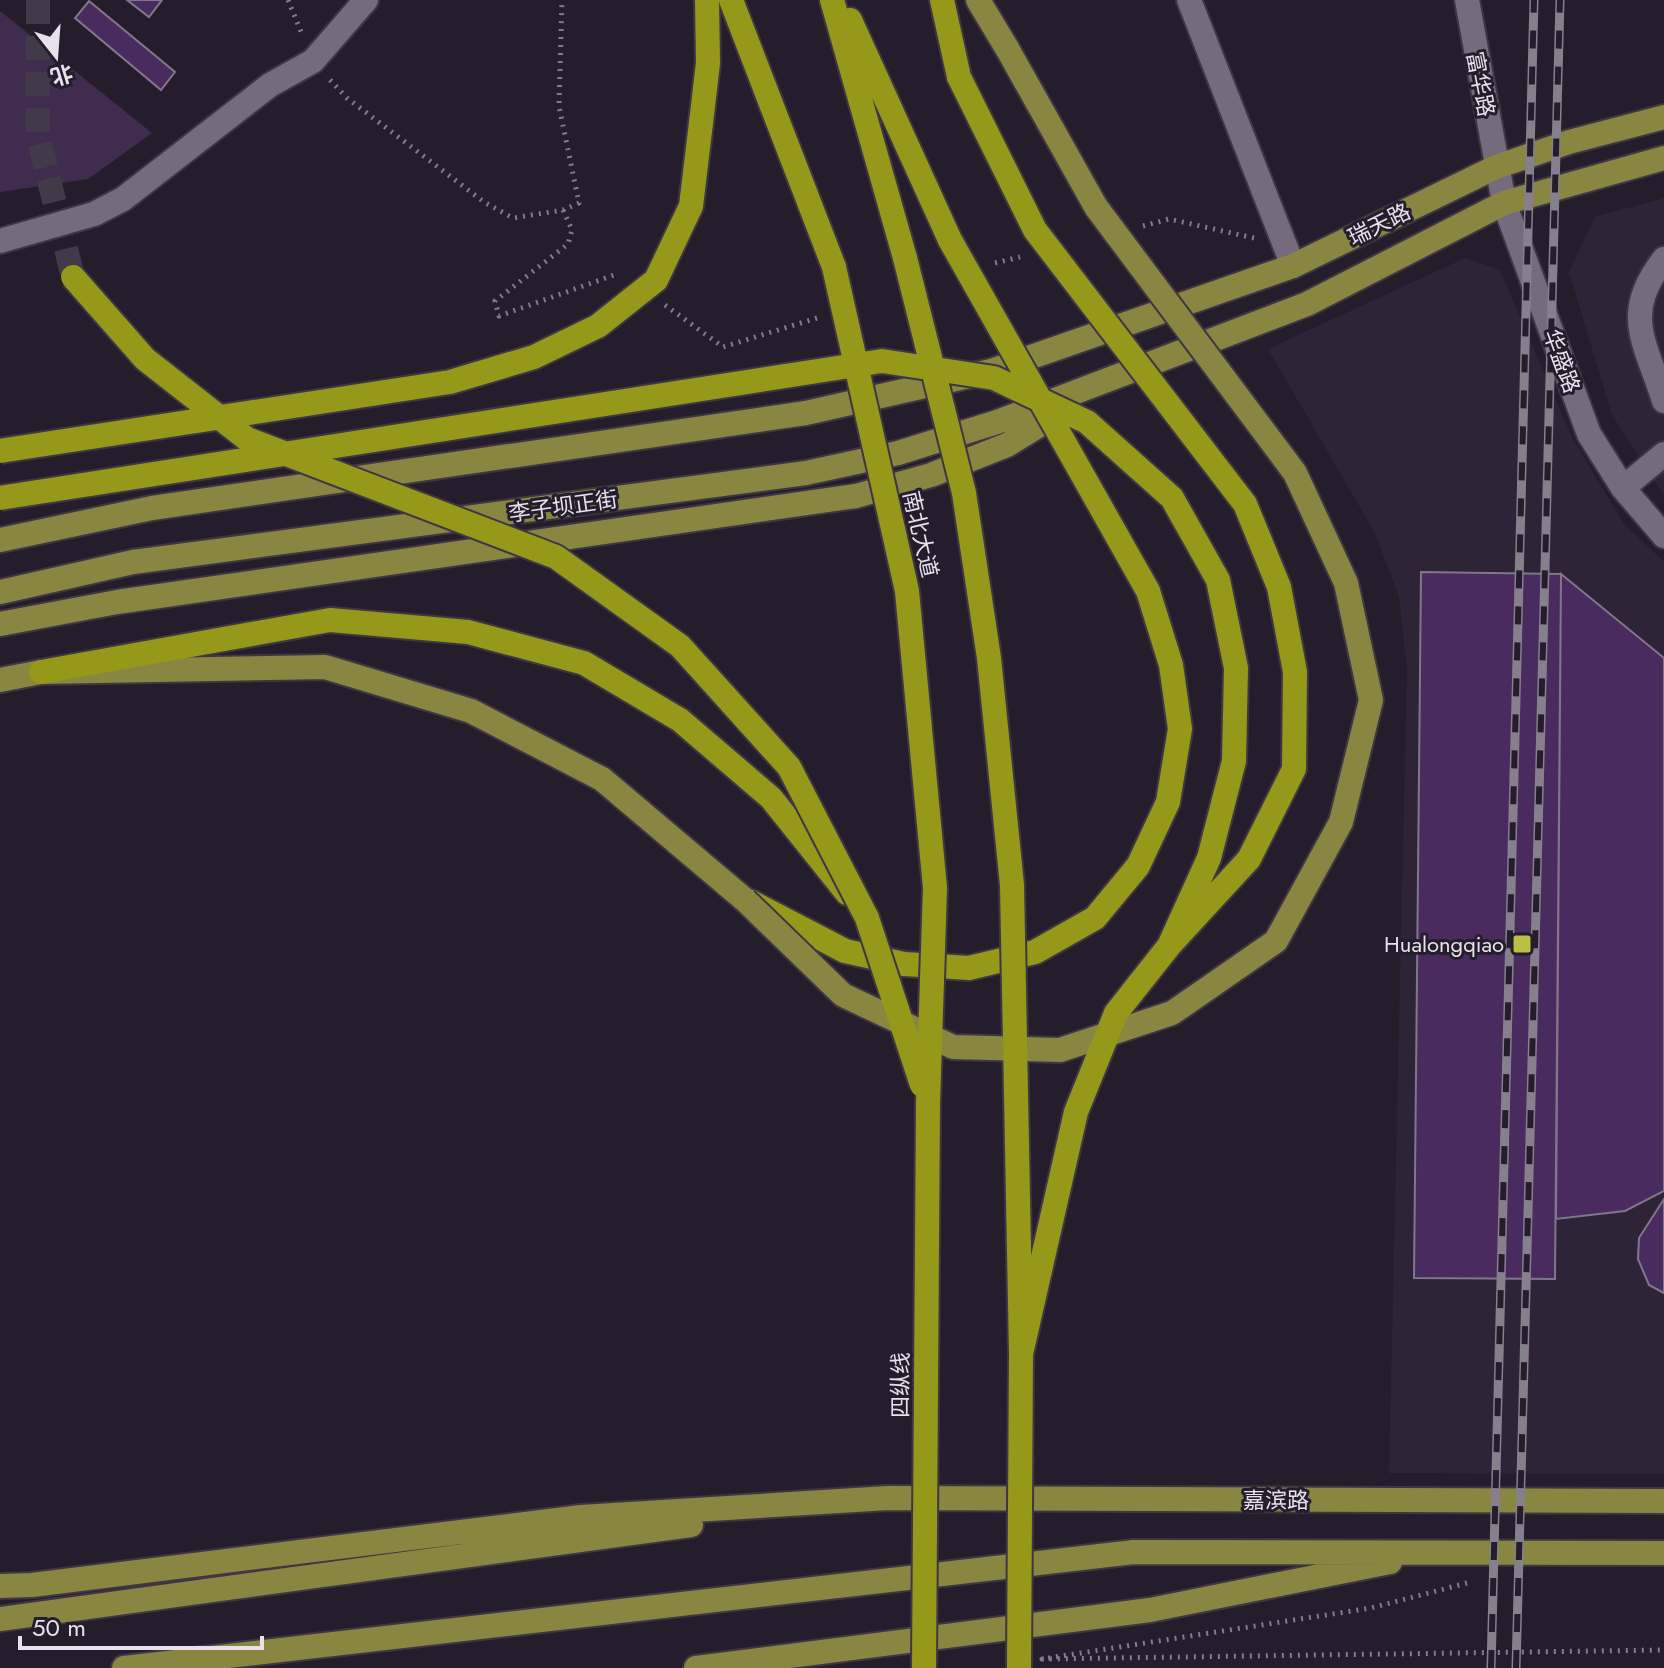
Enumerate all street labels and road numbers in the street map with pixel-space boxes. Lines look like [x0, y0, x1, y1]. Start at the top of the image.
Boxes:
street label: 富华路 [1459, 49, 1503, 119]
street label: 瑞天路 [1342, 195, 1416, 253]
street label: 华盛路 [1536, 325, 1588, 397]
street label: 李子坝正街 [506, 483, 620, 529]
street label: 南北大道 [896, 488, 946, 580]
street label: 四纵线 [884, 1352, 916, 1418]
street label: 嘉滨路 [1243, 1484, 1309, 1516]

